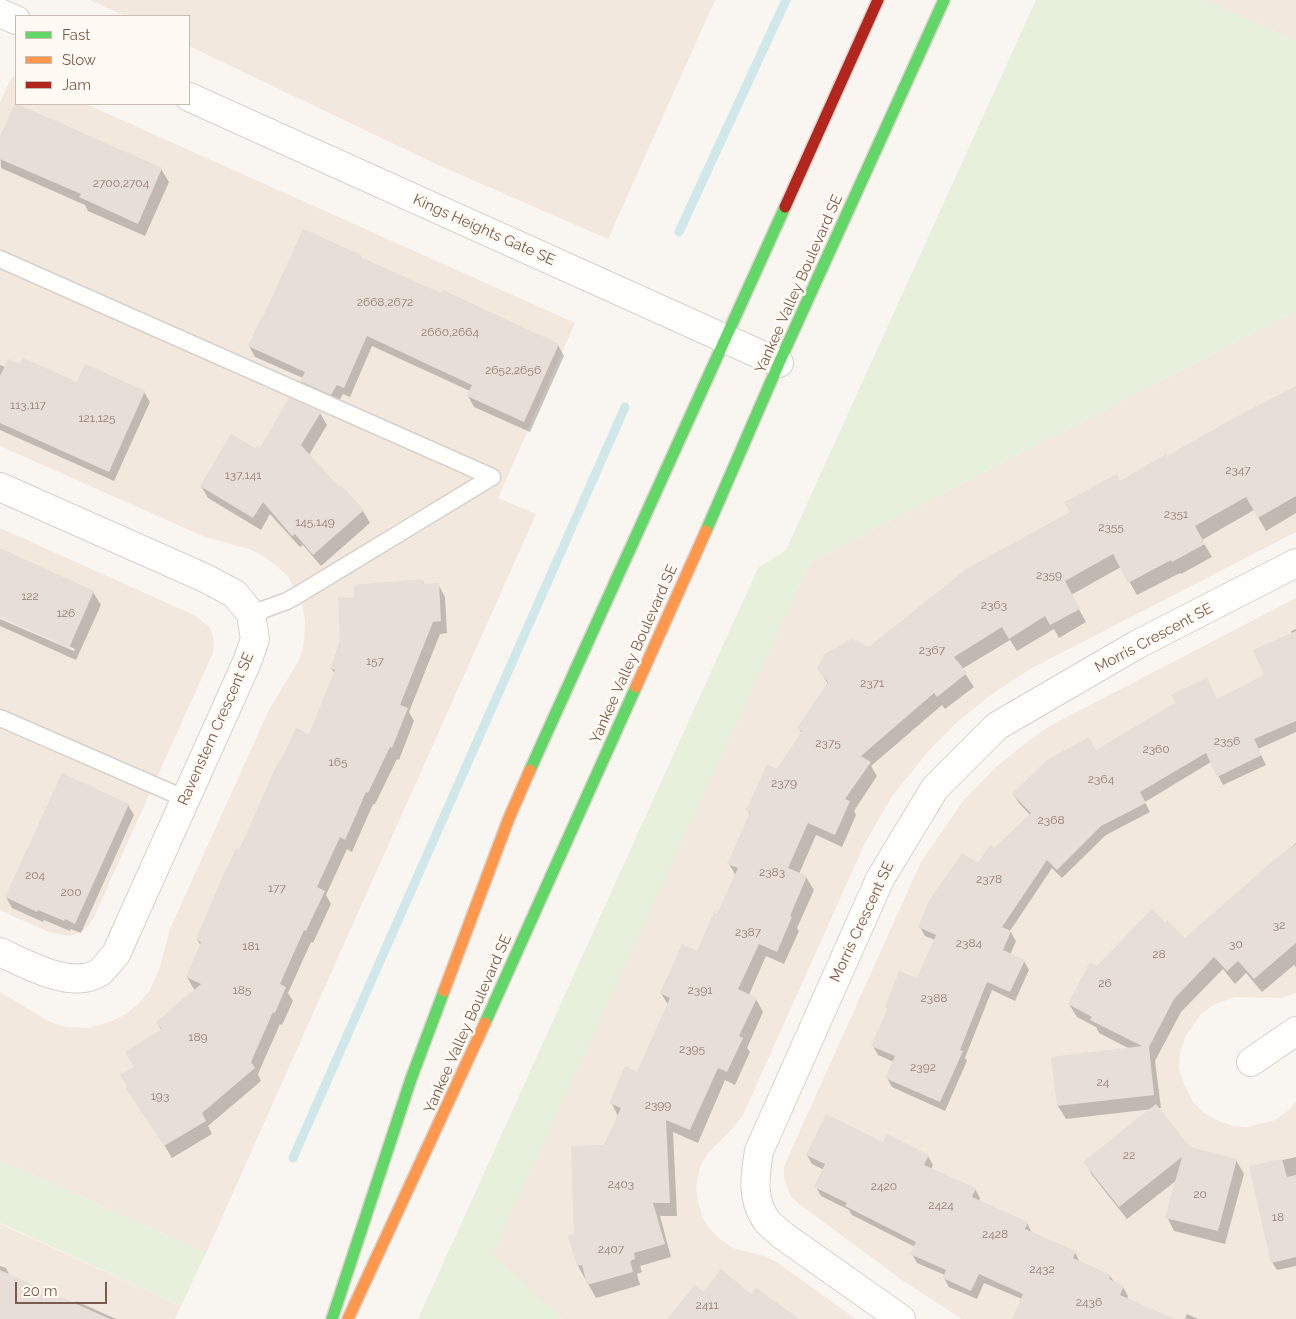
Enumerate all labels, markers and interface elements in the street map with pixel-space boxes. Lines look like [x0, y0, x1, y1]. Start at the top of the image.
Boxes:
legend [15, 15, 190, 105]
text: Fast [62, 26, 90, 44]
text: Slow [62, 51, 96, 69]
text: Jam [62, 76, 91, 94]
house number: 2700,2704 [93, 176, 149, 190]
street label: Kings Heights Gate SE [410, 191, 558, 269]
street label: Yankee Valley Boulevard SE [751, 192, 847, 376]
house number: 2668,2672 [357, 295, 413, 309]
house number: 2660,2664 [421, 325, 479, 339]
house number: 2652,2656 [485, 363, 541, 377]
house number: 113,117 [10, 398, 46, 412]
house number: 121,125 [78, 411, 116, 425]
house number: 2347 [1225, 463, 1251, 477]
house number: 137,141 [225, 468, 261, 482]
house number: 2351 [1164, 507, 1188, 521]
house number: 145,149 [295, 515, 335, 529]
house number: 2355 [1098, 520, 1124, 534]
street label: Yankee Valley Boulevard SE [586, 562, 682, 746]
house number: 2359 [1036, 568, 1062, 582]
house number: 122 [21, 589, 39, 603]
house number: 2363 [981, 598, 1007, 612]
street label: Morris Crescent SE [1092, 599, 1216, 677]
house number: 126 [57, 606, 75, 620]
house number: 2367 [919, 643, 945, 657]
street label: Ravenstern Crescent SE [174, 650, 258, 808]
house number: 157 [366, 654, 384, 668]
house number: 2371 [860, 676, 884, 690]
house number: 2356 [1214, 734, 1240, 748]
house number: 2375 [815, 736, 841, 750]
house number: 2360 [1142, 742, 1170, 756]
house number: 165 [329, 755, 347, 769]
house number: 2364 [1088, 772, 1114, 786]
house number: 2379 [771, 776, 797, 790]
house number: 2368 [1037, 813, 1065, 827]
street label: Morris Crescent SE [826, 859, 898, 985]
house number: 2383 [759, 865, 785, 879]
house number: 204 [25, 868, 45, 882]
house number: 2378 [976, 872, 1002, 886]
house number: 177 [268, 881, 286, 895]
house number: 200 [61, 885, 81, 899]
house number: 32 [1273, 918, 1285, 932]
house number: 2387 [735, 925, 761, 939]
street label: Yankee Valley Boulevard SE [420, 932, 516, 1116]
house number: 2384 [956, 936, 982, 950]
house number: 30 [1229, 937, 1243, 951]
house number: 181 [242, 939, 260, 953]
house number: 28 [1152, 947, 1166, 961]
house number: 26 [1098, 976, 1112, 990]
house number: 185 [233, 983, 251, 997]
house number: 2391 [688, 983, 712, 997]
house number: 2388 [921, 991, 947, 1005]
house number: 189 [188, 1030, 208, 1044]
house number: 2395 [679, 1042, 705, 1056]
house number: 2392 [910, 1060, 936, 1074]
house number: 24 [1097, 1075, 1109, 1089]
house number: 193 [151, 1089, 169, 1103]
house number: 2399 [645, 1098, 671, 1112]
house number: 22 [1123, 1148, 1135, 1162]
house number: 2403 [608, 1177, 634, 1191]
house number: 2420 [871, 1179, 897, 1193]
house number: 20 [1193, 1187, 1207, 1201]
house number: 2424 [928, 1198, 954, 1212]
house number: 18 [1272, 1210, 1284, 1224]
house number: 2428 [982, 1227, 1008, 1241]
house number: 2407 [598, 1242, 624, 1256]
house number: 2432 [1029, 1262, 1055, 1276]
scale bar [18, 1272, 110, 1304]
text: 20 m [23, 1282, 58, 1300]
house number: 2436 [1076, 1295, 1102, 1309]
house number: 2411 [695, 1298, 719, 1312]

